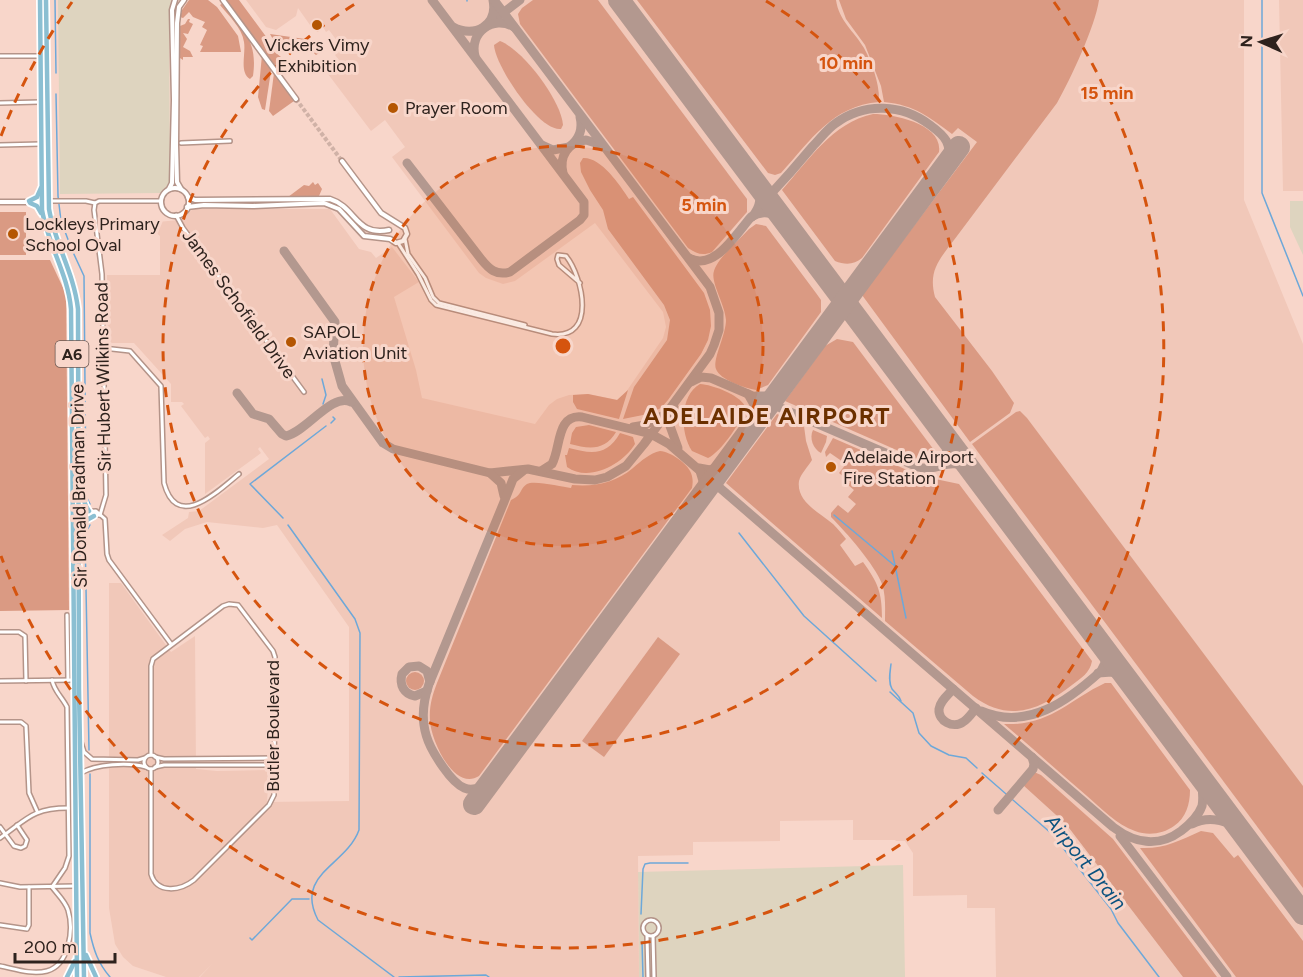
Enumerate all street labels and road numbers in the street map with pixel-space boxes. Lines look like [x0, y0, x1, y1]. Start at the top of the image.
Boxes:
street label: James Schofield Drive [178, 225, 301, 383]
street label: Sir Hubert Wilkins Road [90, 282, 116, 472]
road number: A6 [56, 341, 88, 367]
street label: Sir Donald Bradman Drive [66, 384, 92, 588]
street label: Butler Boulevard [262, 660, 284, 792]

